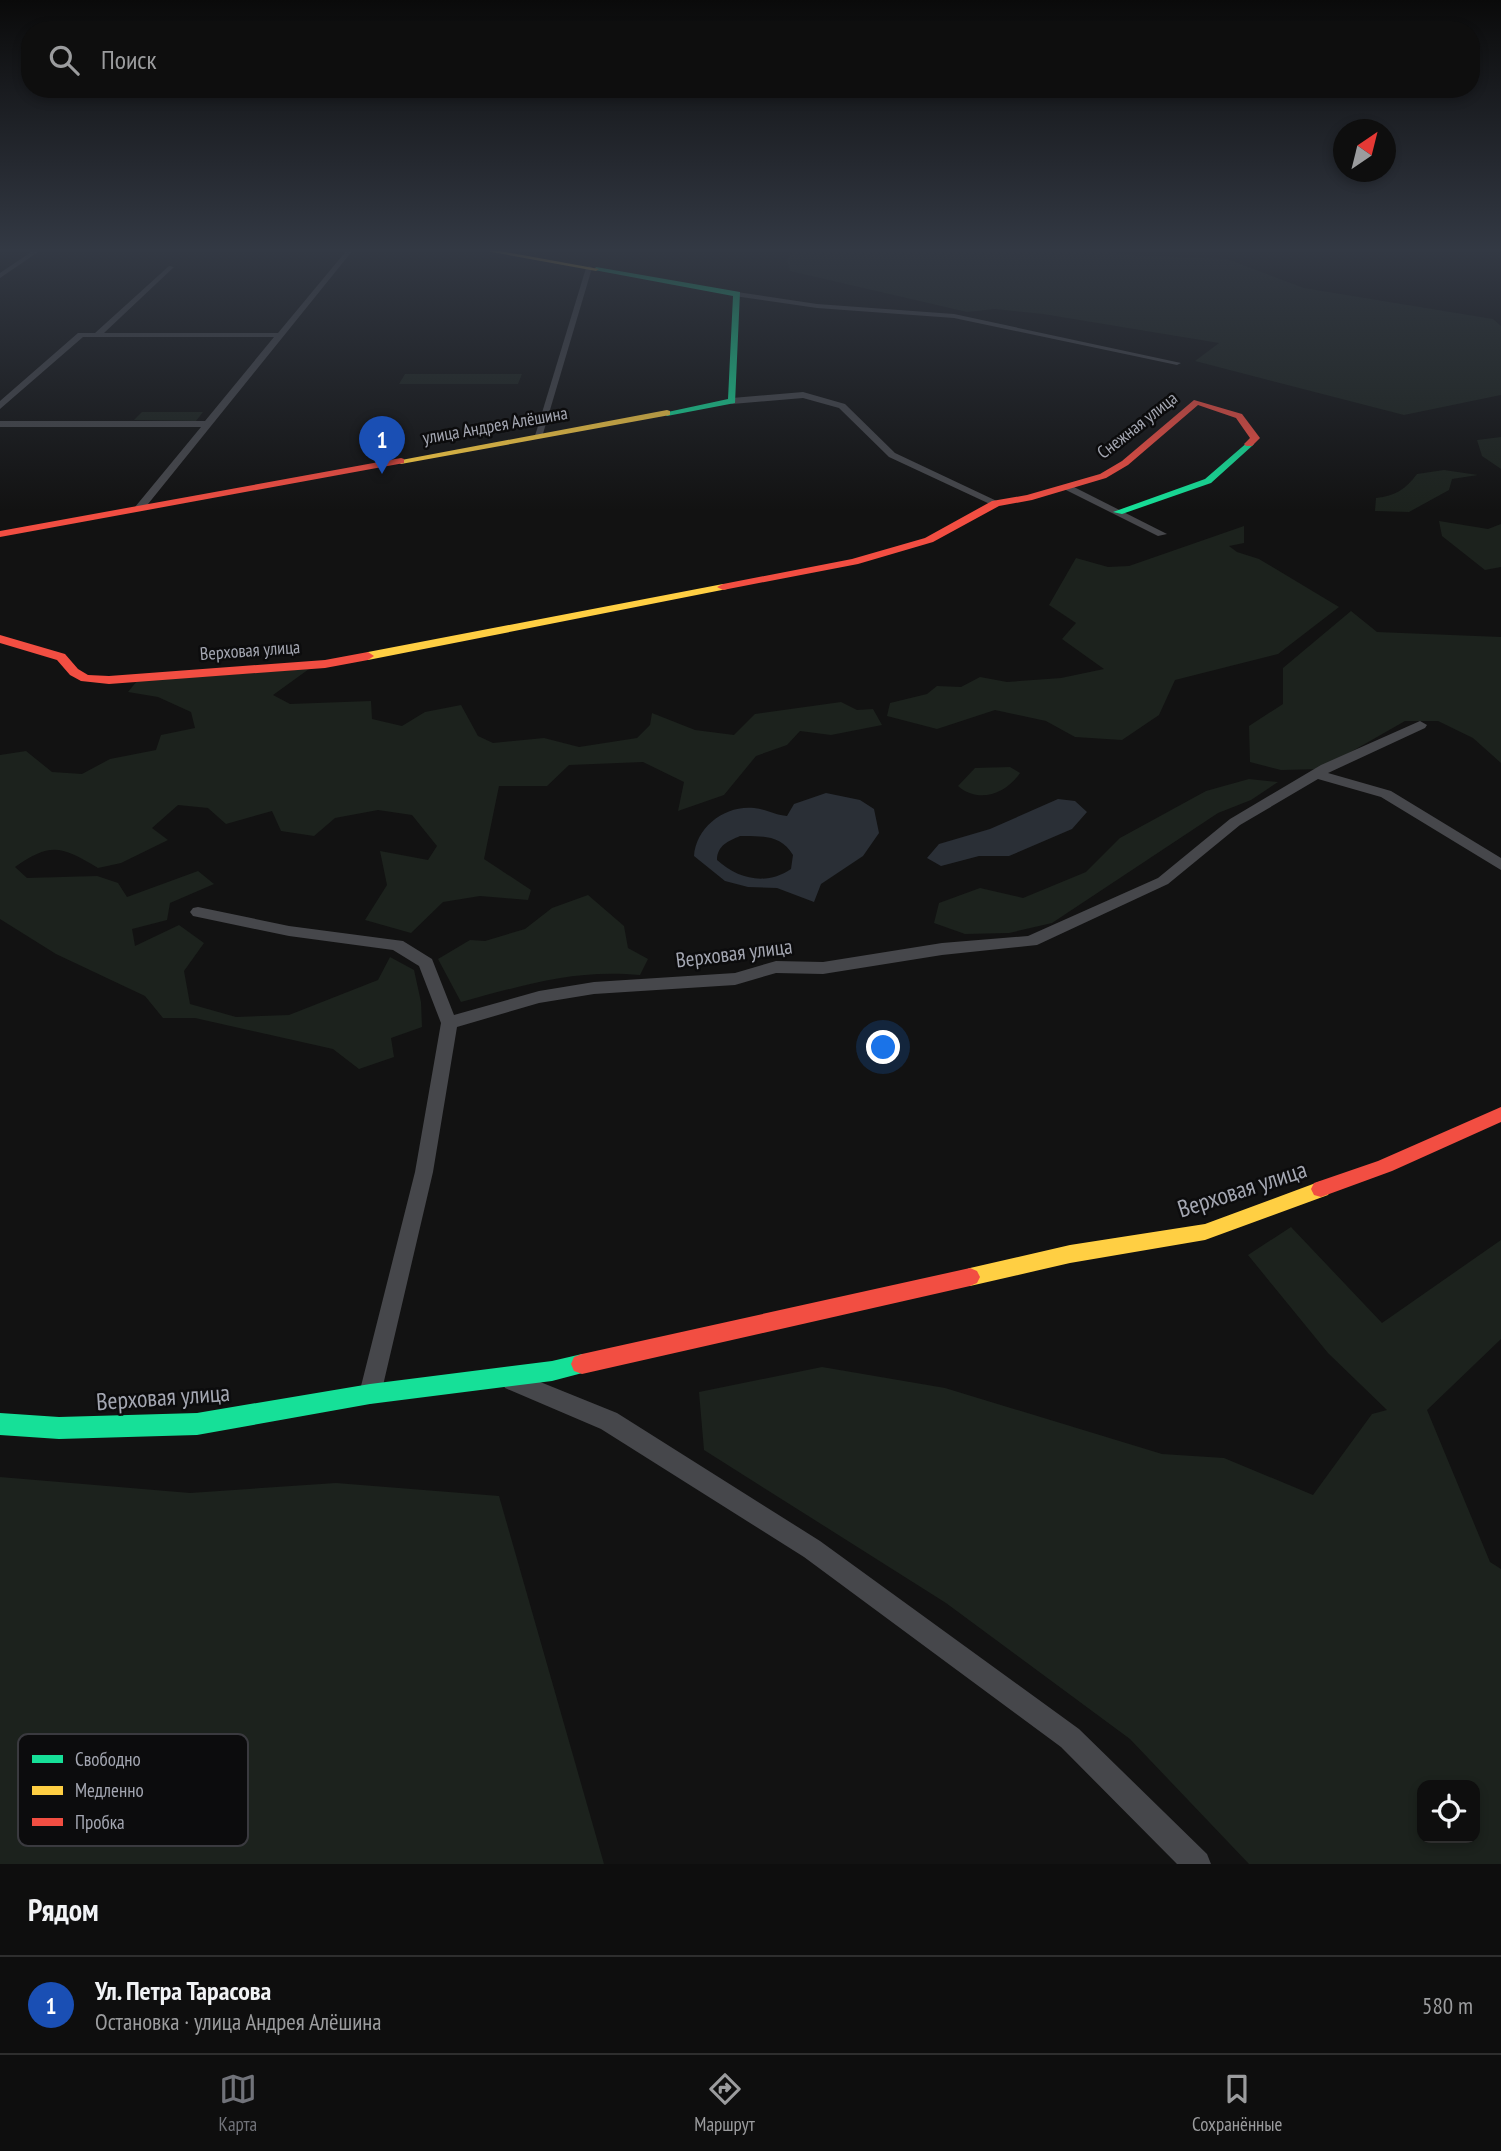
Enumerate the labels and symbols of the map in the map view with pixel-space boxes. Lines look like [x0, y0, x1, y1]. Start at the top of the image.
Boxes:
north arrow [1333, 119, 1396, 182]
street label: Снежная улица [1092, 386, 1182, 464]
street label: улица Андрея Алёшина [421, 401, 569, 449]
pin: 1 [359, 416, 405, 474]
street label: Верховая улица [199, 635, 301, 665]
street label: Верховая улица [674, 932, 794, 974]
your location [866, 1030, 900, 1064]
street label: Верховая улица [1174, 1154, 1310, 1224]
street label: Верховая улица [95, 1377, 231, 1417]
legend [18, 1734, 248, 1846]
text: Свободно [75, 1747, 141, 1771]
text: Медленно [75, 1778, 144, 1802]
text: Пробка [75, 1810, 125, 1834]

